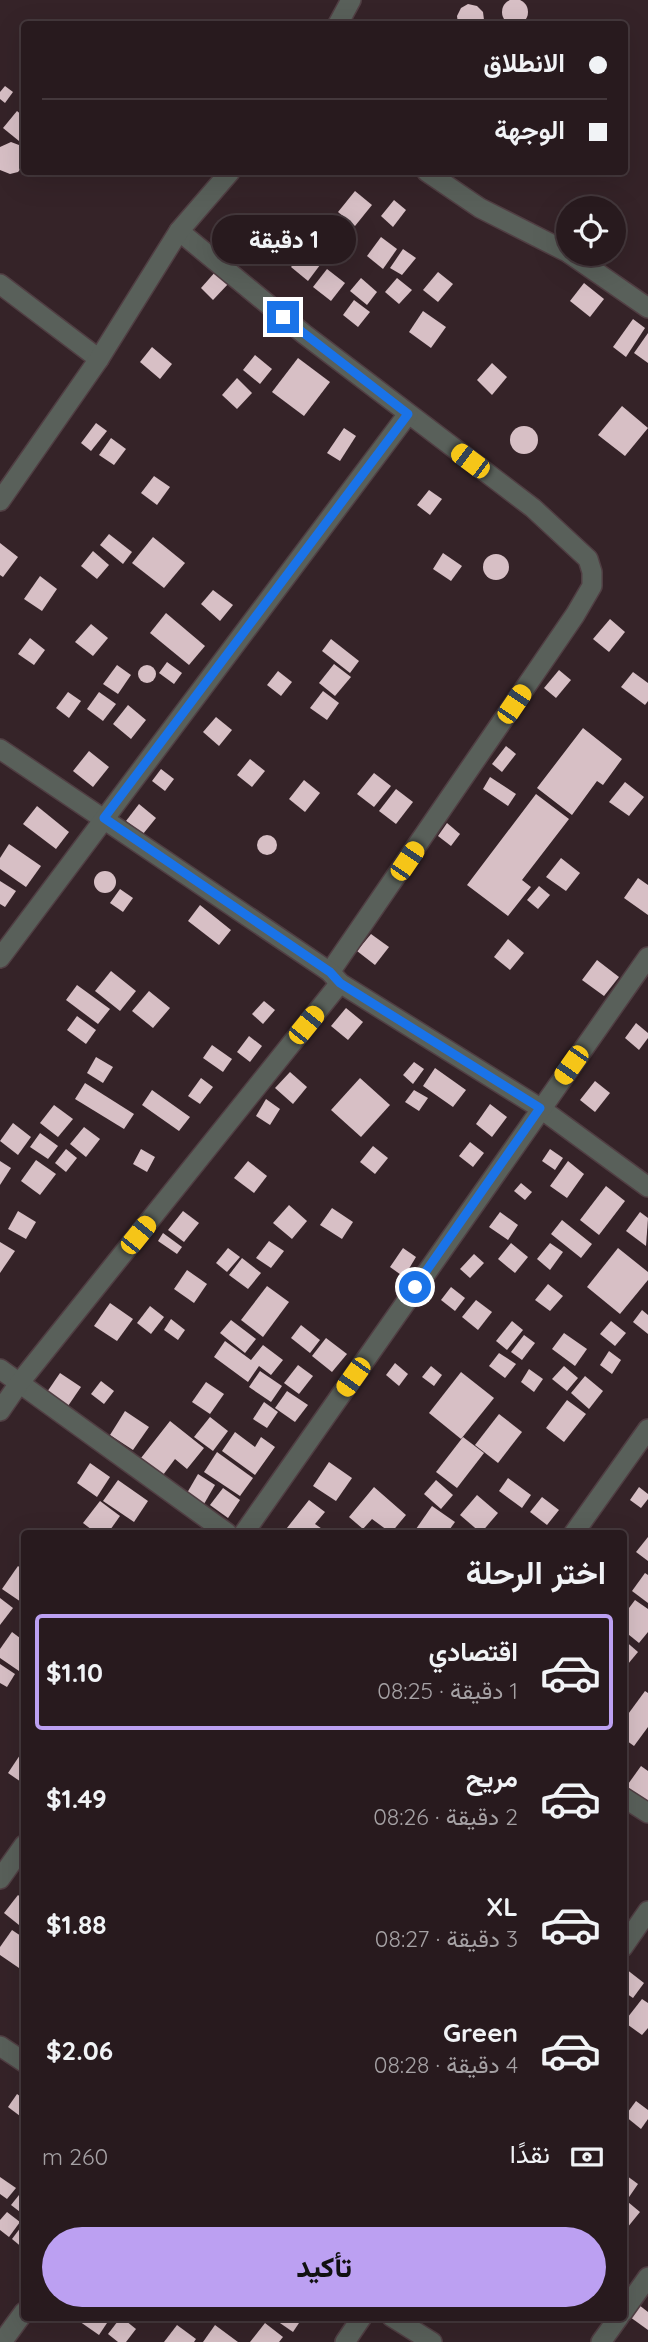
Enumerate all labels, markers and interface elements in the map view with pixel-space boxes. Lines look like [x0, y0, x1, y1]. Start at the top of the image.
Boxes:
text: الانطلاق [483, 46, 565, 79]
text: الوجهة [494, 113, 565, 146]
map controls [556, 196, 626, 266]
button: locate [556, 196, 626, 266]
callout: 1 دقيقة [211, 216, 355, 264]
text: 1 دقيقة [249, 225, 319, 254]
route end [267, 301, 299, 333]
car [447, 440, 494, 482]
car [494, 681, 535, 727]
car [387, 838, 428, 884]
car [285, 1002, 328, 1048]
car [551, 1042, 592, 1088]
car [117, 1212, 160, 1258]
route start [399, 1271, 431, 1303]
car [333, 1354, 374, 1400]
text: اختر الرحلة [466, 1552, 606, 1592]
text: اقتصادي [429, 1635, 518, 1668]
icon: car [539, 1641, 602, 1704]
text: $1.10 [46, 1656, 103, 1689]
text: 1 دقيقة · 08:25 [377, 1676, 518, 1705]
text: مريح [466, 1761, 518, 1794]
icon: car [539, 1767, 602, 1830]
text: $1.49 [46, 1782, 107, 1815]
text: 2 دقيقة · 08:26 [373, 1802, 518, 1831]
text: XL [486, 1890, 518, 1923]
icon: car [539, 1893, 602, 1956]
text: $1.88 [46, 1908, 107, 1941]
text: 3 دقيقة · 08:27 [375, 1924, 518, 1953]
text: Green [443, 2016, 518, 2049]
icon: car [539, 2019, 602, 2082]
text: $2.06 [46, 2034, 113, 2067]
text: 4 دقيقة · 08:28 [374, 2050, 518, 2079]
text: نقدًا [510, 2137, 550, 2170]
icon: cash [568, 2138, 606, 2176]
text: 260 m [42, 2142, 108, 2171]
button: تأكيد [42, 2227, 606, 2307]

